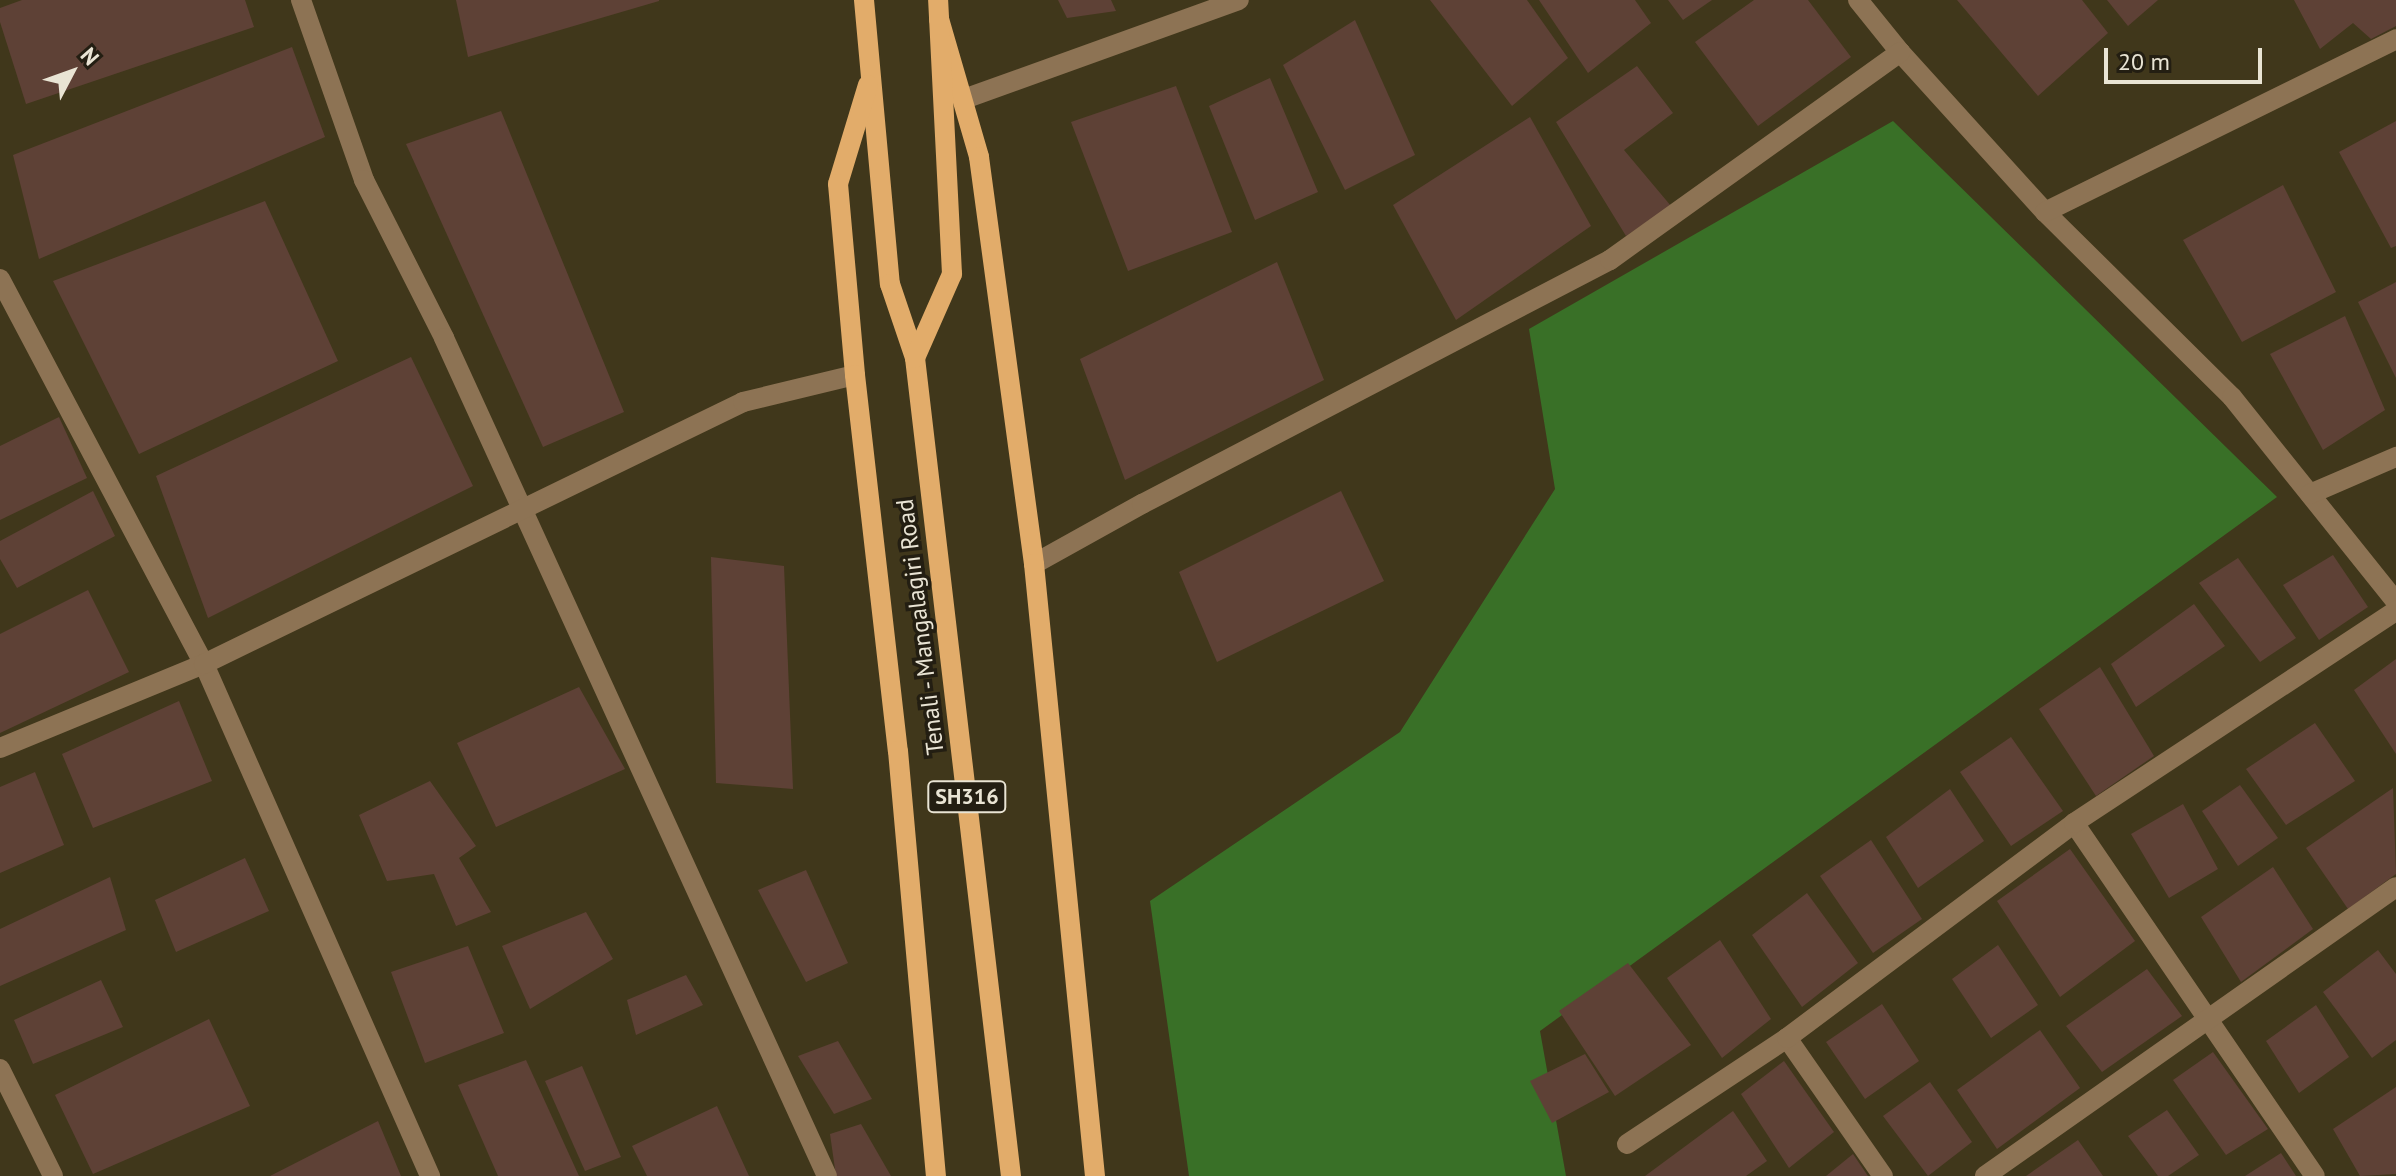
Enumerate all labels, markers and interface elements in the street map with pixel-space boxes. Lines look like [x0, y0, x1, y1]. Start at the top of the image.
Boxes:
north arrow [32, 32, 112, 112]
scale bar [2108, 32, 2266, 82]
text: N [75, 42, 105, 71]
text: 20 m [2118, 46, 2170, 77]
street label: Tenali - Mangalagiri Road [890, 496, 950, 758]
road number: SH316 [927, 779, 1007, 815]

